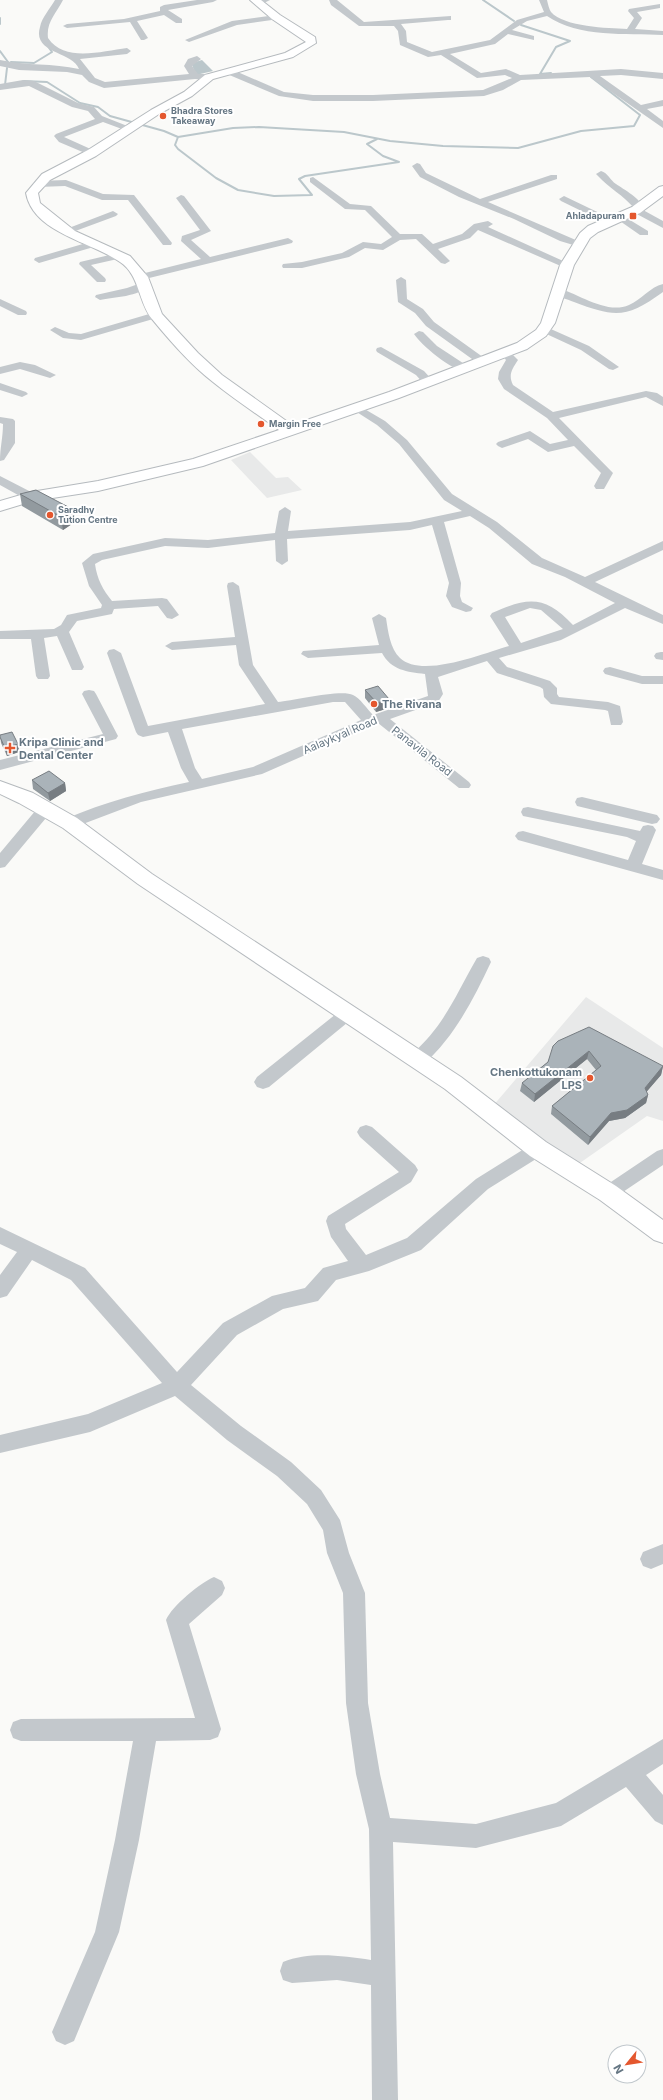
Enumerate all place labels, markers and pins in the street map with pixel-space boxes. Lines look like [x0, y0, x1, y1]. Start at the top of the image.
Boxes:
place label: Bhadra Stores Takeaway [171, 105, 233, 126]
marker: Bhadra Stores Takeaway [158, 111, 168, 121]
place label: Ahladapuram [566, 210, 625, 221]
marker: Ahladapuram [628, 211, 638, 221]
place label: Margin Free [269, 418, 322, 429]
marker: Margin Free [256, 419, 266, 429]
place label: Saradhy Tution Centre [58, 504, 118, 525]
marker: Saradhy Tution Centre [45, 510, 55, 520]
place label: The Rivana [382, 697, 442, 711]
marker: The Rivana [369, 699, 379, 709]
place label: Kripa Clinic and Dental Center [19, 735, 104, 762]
marker: Kripa Clinic and Dental Center [4, 742, 16, 754]
place label: Chenkottukonam LPS [490, 1065, 582, 1092]
marker: Chenkottukonam LPS [585, 1073, 595, 1083]

